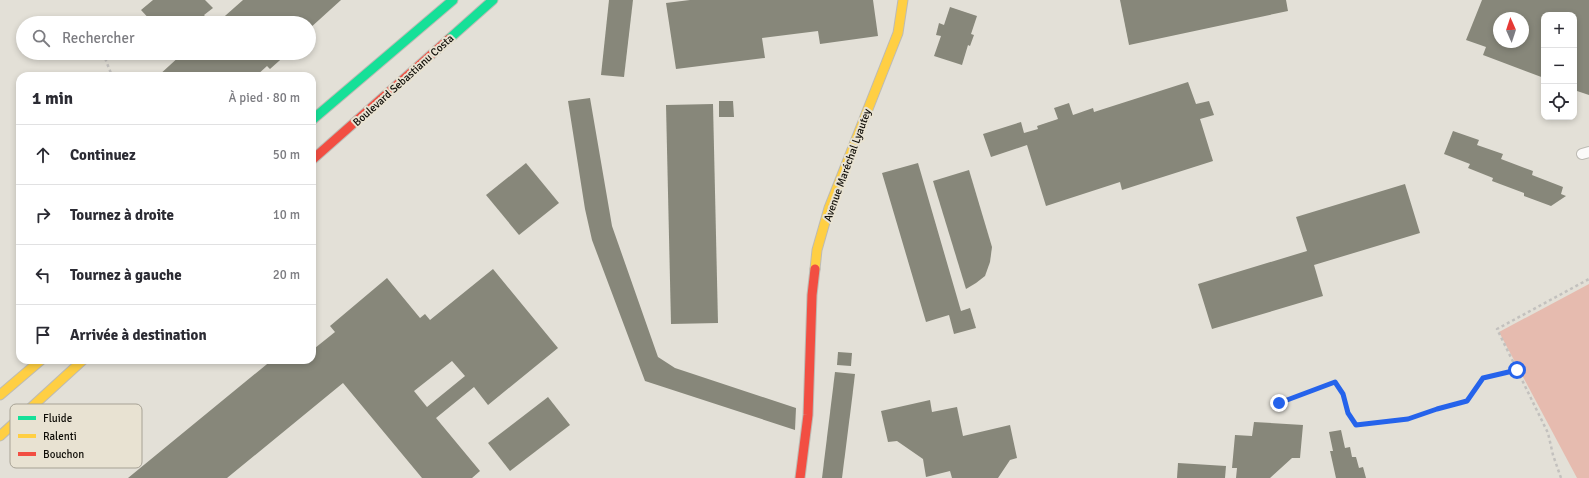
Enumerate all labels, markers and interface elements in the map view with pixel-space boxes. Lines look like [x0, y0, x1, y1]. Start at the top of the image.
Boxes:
north arrow [1493, 12, 1529, 48]
map controls [1541, 12, 1577, 120]
button: + [1541, 12, 1577, 48]
search box [16, 16, 316, 60]
icon: search [30, 27, 52, 49]
text: Rechercher [62, 29, 135, 47]
street label: Boulevard Sebastianu Costa [350, 31, 457, 129]
button: − [1541, 48, 1577, 84]
button: locate [1541, 84, 1577, 120]
text: 1 min [32, 88, 73, 109]
text: À pied · 80 m [228, 90, 300, 106]
street label: Avenue Maréchal Lyautey [821, 106, 874, 223]
icon: ahead [32, 144, 54, 166]
text: Continuez [70, 146, 136, 164]
text: 50 m [273, 147, 300, 163]
icon: right [32, 204, 54, 226]
text: Tournez à droite [70, 206, 174, 224]
text: 10 m [273, 207, 300, 223]
icon: left [32, 264, 54, 286]
text: Tournez à gauche [70, 266, 182, 284]
text: 20 m [273, 267, 300, 283]
icon: arrive [32, 324, 54, 346]
text: Arrivée à destination [70, 326, 207, 344]
route start [1508, 361, 1526, 379]
route end [1270, 394, 1288, 412]
legend [10, 404, 142, 468]
text: Fluide [43, 412, 72, 425]
text: Ralenti [43, 430, 77, 443]
text: Bouchon [43, 448, 84, 461]

